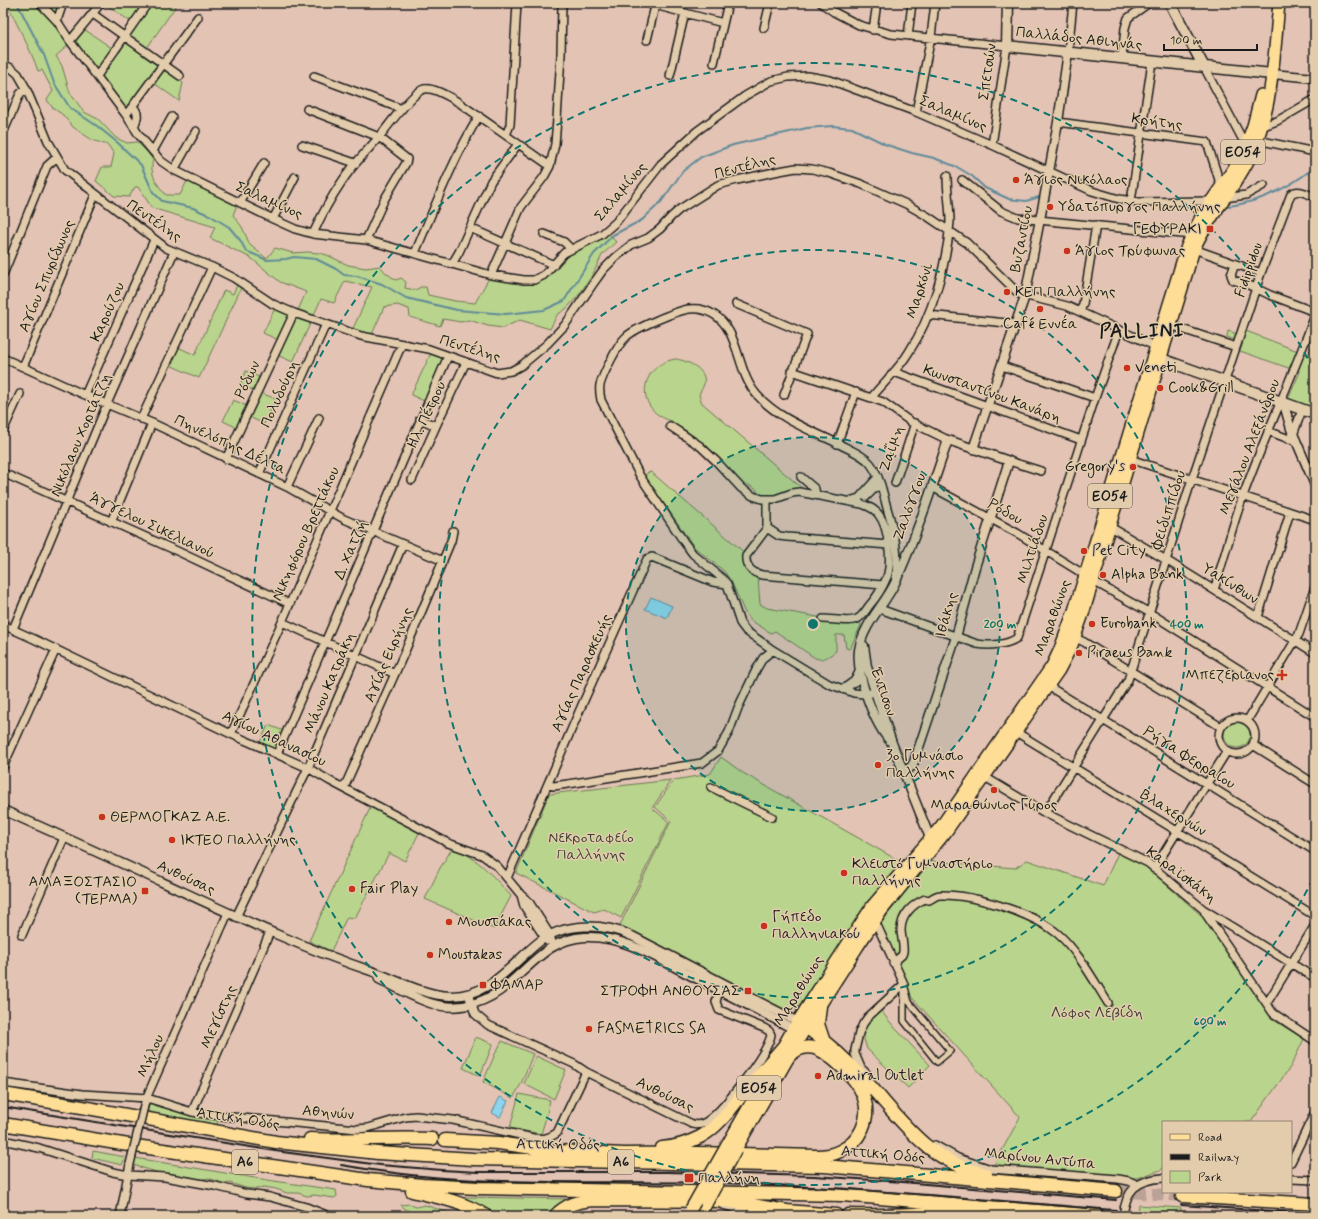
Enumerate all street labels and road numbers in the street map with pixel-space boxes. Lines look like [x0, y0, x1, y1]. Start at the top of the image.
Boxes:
street label: Παλλάδος Αθιηνάς [1015, 22, 1144, 56]
street label: Σπετσών [974, 42, 1002, 102]
street label: Σαλαμίνος [916, 91, 990, 137]
street label: Κρήτης [1130, 109, 1184, 136]
road number: ΕΟ54 [1221, 140, 1265, 164]
street label: Πεντέλης [712, 149, 778, 185]
street label: Σαλαμίνος [590, 158, 652, 226]
street label: Σαλαμίνος [232, 177, 306, 225]
street label: Πεντέλης [122, 195, 186, 247]
street label: Βυζαντίου [1006, 204, 1038, 274]
street label: Αγίου Σπυρίδωνος [14, 216, 80, 335]
street label: Fidippidou [1230, 240, 1268, 300]
street label: Μαρκόνι [902, 260, 939, 321]
street label: Καρούζου [86, 279, 130, 345]
street label: Πεντέλης [437, 330, 503, 368]
street label: Ρόδων [230, 357, 266, 402]
street label: Πολυδούρη [256, 357, 304, 431]
street label: Κωνσταντίνου Κανάρη [920, 360, 1064, 428]
street label: Νικόλαου Χορτάτζη [46, 370, 116, 500]
street label: Μεγάλου Αλεξάνδρου [1215, 376, 1285, 518]
street label: Ηλ. Πέτρου [403, 378, 451, 452]
street label: Πηνελόπης Δέλτα [171, 410, 290, 480]
street label: Ζαΐμη [875, 423, 909, 475]
street label: Νικηφόρου Βρεττάκου [267, 464, 345, 604]
street label: Φειδιππίδου [1147, 468, 1191, 553]
street label: Ζαλόγγου [889, 470, 932, 544]
road number: ΕΟ54 [1088, 484, 1132, 508]
street label: Άγγελου Σικελιανού [86, 488, 218, 564]
street label: Ρόδου [984, 494, 1026, 530]
street label: Μιλτιάδου [1012, 512, 1054, 586]
street label: Δ. Χατζή [330, 517, 373, 583]
street label: Υακίνθων [1198, 559, 1262, 609]
street label: Μαραθώνος [1030, 577, 1076, 659]
street label: Ιθάκης [931, 589, 963, 640]
street label: Αγίας Ειρήνης [360, 604, 418, 706]
street label: Αγίας Παρασκευής [547, 610, 617, 735]
street label: Μάνου Κατράκη [300, 629, 360, 737]
street label: Έντισον [865, 665, 901, 719]
street label: Αγίου Αθανασίου [219, 706, 329, 772]
street label: Ρήγα Φερραίου [1139, 722, 1239, 794]
street label: Βλαχερνών [1136, 785, 1210, 841]
street label: Καραϊσκάκη [1142, 842, 1220, 908]
street label: Ανθούσας [154, 856, 219, 900]
street label: Μαραθώνος [769, 951, 829, 1030]
street label: Μεγίστης [196, 982, 242, 1052]
street label: Μήλου [133, 1031, 169, 1081]
street label: Ανθούσας [633, 1072, 698, 1118]
road number: ΕΟ54 [737, 1076, 781, 1100]
street label: Αθηνών [301, 1101, 355, 1125]
street label: Αττική Οδός [195, 1103, 281, 1136]
street label: Αττική Οδός [516, 1134, 601, 1156]
street label: Αττική Οδός [840, 1141, 926, 1169]
street label: Μαρίνου Αντύπα [983, 1143, 1097, 1175]
road number: Α6 [232, 1150, 258, 1174]
road number: Α6 [608, 1150, 634, 1174]

